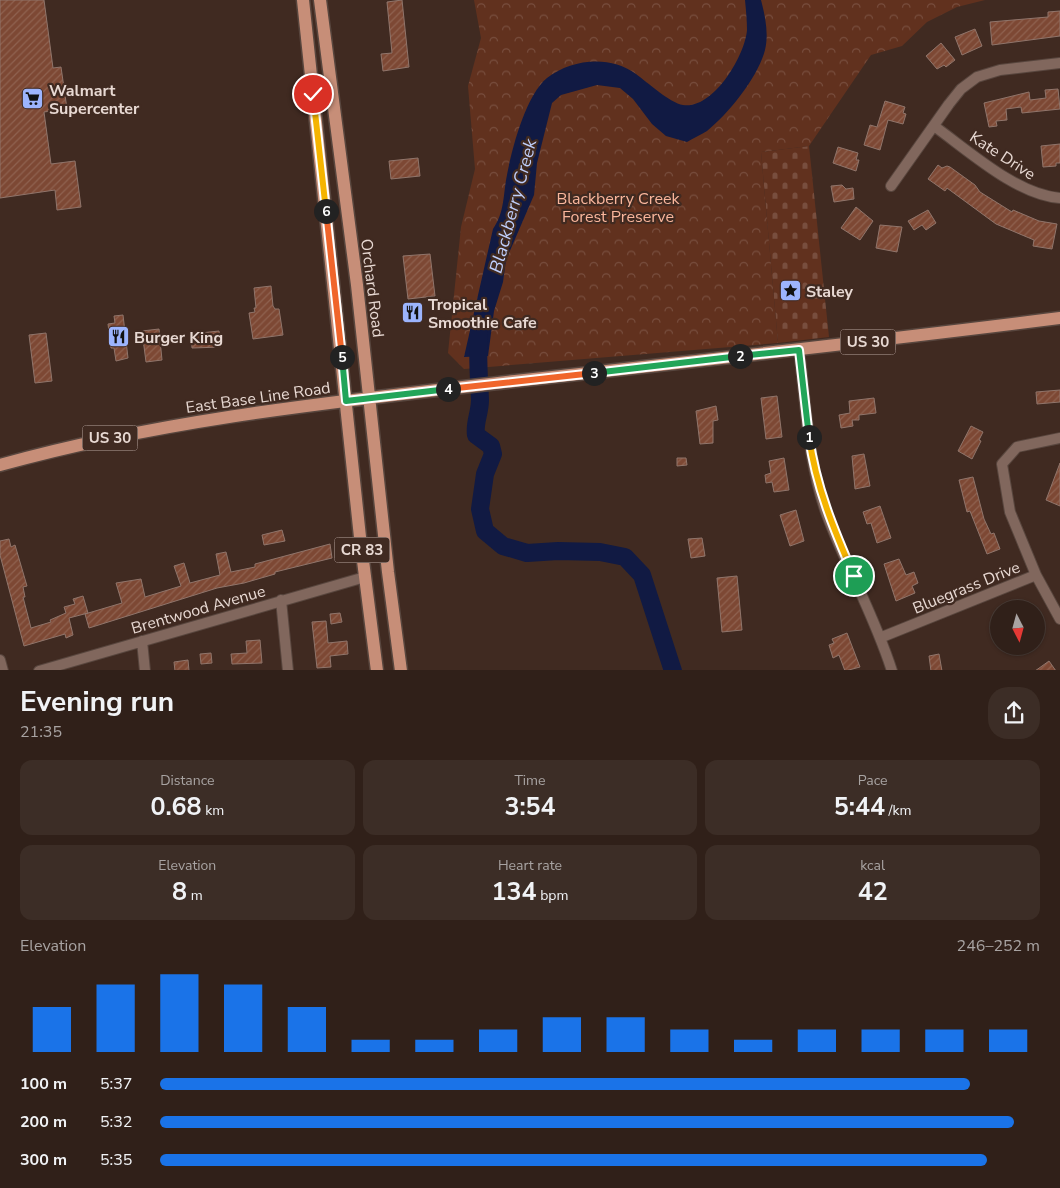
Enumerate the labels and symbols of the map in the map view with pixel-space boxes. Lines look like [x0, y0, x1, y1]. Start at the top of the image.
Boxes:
pin [292, 73, 334, 115]
place label: Walmart Supercenter [49, 80, 140, 120]
supermarket icon: Walmart Supercenter [21, 87, 45, 111]
street label: Kate Drive [965, 126, 1040, 185]
water label: Blackberry Creek [484, 135, 543, 276]
park label: Blackberry Creek Forest Preserve [557, 188, 680, 228]
pin: 6 [314, 198, 338, 224]
street label: Orchard Road [355, 238, 389, 339]
place icon: Staley [778, 279, 802, 303]
place label: Staley [806, 281, 853, 303]
place label: Tropical Smoothie Cafe [428, 294, 537, 334]
restaurant icon: Tropical Smoothie Cafe [400, 301, 424, 325]
restaurant icon: Burger King [106, 325, 130, 349]
place label: Burger King [134, 327, 223, 349]
road number: US 30 [840, 330, 896, 354]
pin: 5 [330, 344, 354, 370]
pin: 2 [728, 344, 752, 368]
pin: 3 [582, 360, 606, 386]
pin: 4 [436, 376, 460, 402]
street label: East Base Line Road [184, 377, 332, 419]
pin: 1 [796, 424, 822, 450]
road number: US 30 [82, 426, 138, 450]
road number: CR 83 [334, 538, 390, 562]
pin [833, 555, 875, 597]
street label: Bluegrass Drive [909, 556, 1023, 619]
street label: Brentwood Avenue [129, 580, 268, 640]
north arrow [990, 600, 1045, 655]

